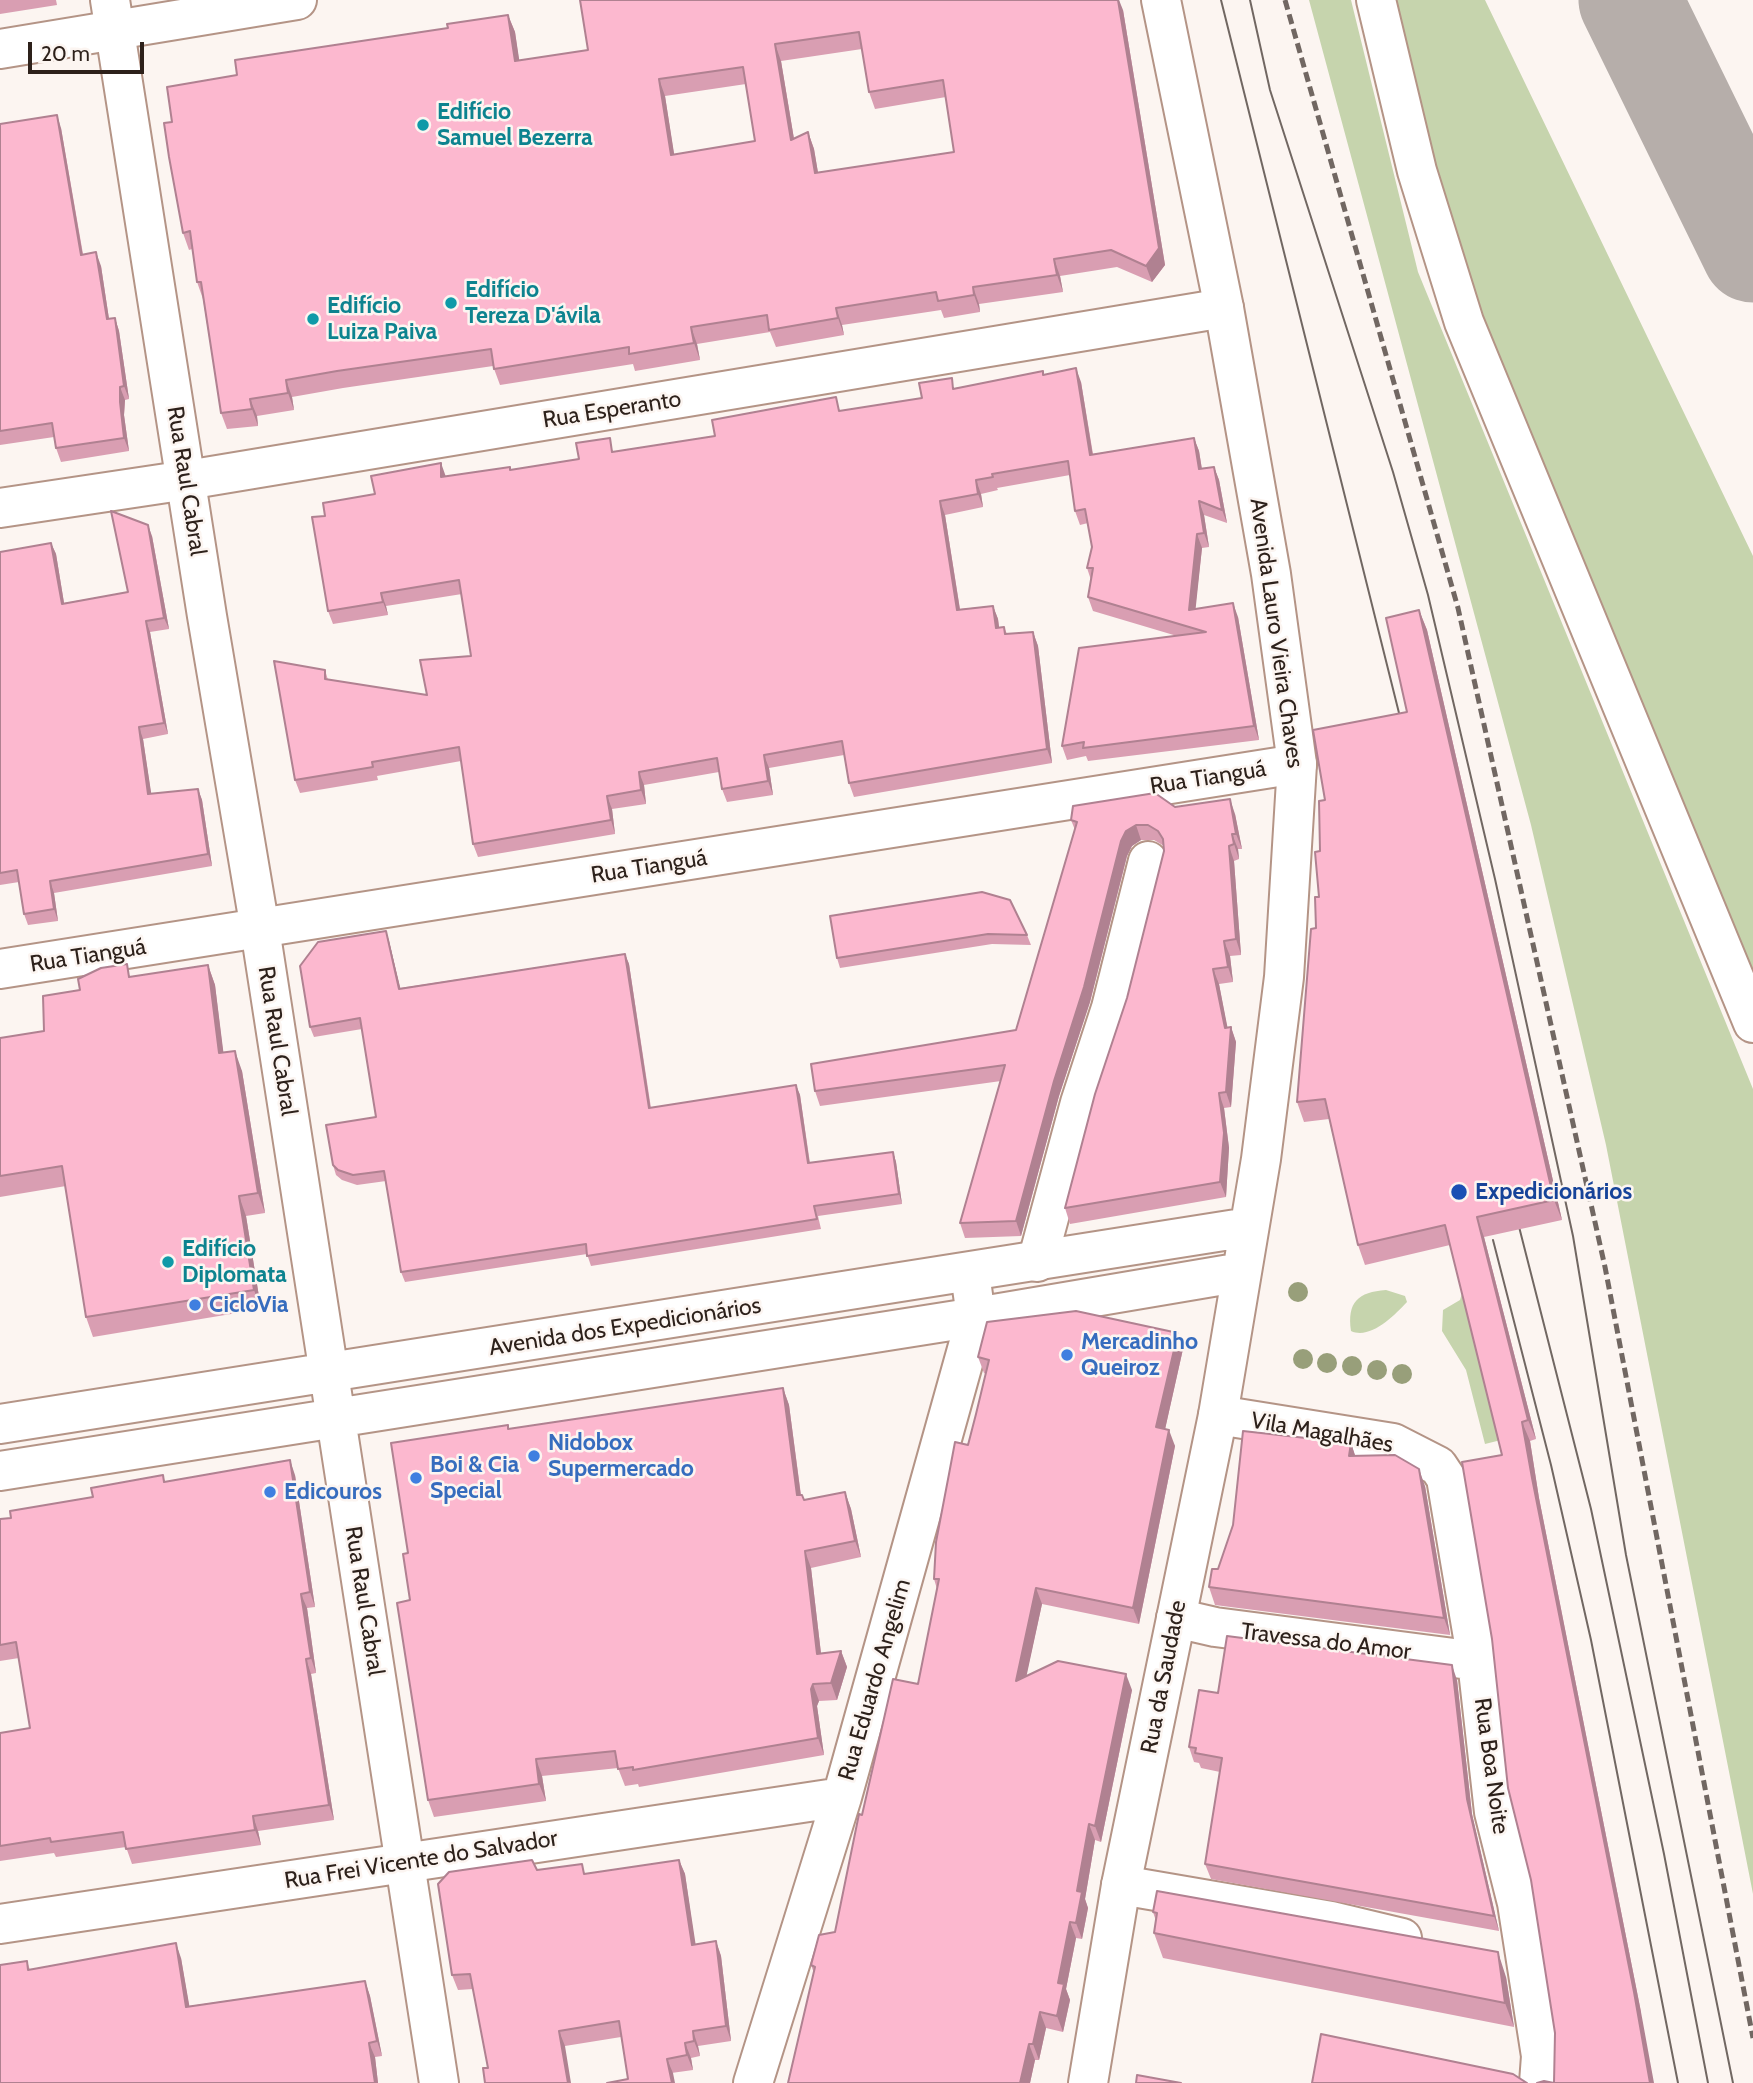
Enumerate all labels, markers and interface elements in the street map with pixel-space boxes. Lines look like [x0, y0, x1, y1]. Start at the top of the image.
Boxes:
scale bar [32, 28, 147, 72]
text: 20 m [41, 41, 90, 66]
place label: Edifício Samuel Bezerra [437, 98, 593, 152]
marker: Edifício Samuel Bezerra [415, 117, 431, 133]
place label: Edifício Tereza D'ávila [465, 276, 601, 330]
place label: Edifício Luiza Paiva [327, 292, 437, 346]
marker: Edifício Tereza D'ávila [443, 295, 459, 311]
marker: Edifício Luiza Paiva [305, 311, 321, 327]
street label: Rua Esperanto [541, 385, 683, 435]
street label: Rua Raul Cabral [161, 404, 211, 558]
street label: Avenida Lauro Vieira Chaves [1243, 496, 1309, 770]
street label: Rua Tianguá [1148, 755, 1268, 801]
street label: Rua Tianguá [589, 844, 709, 890]
street label: Rua Tianguá [28, 933, 148, 979]
street label: Rua Raul Cabral [252, 964, 302, 1118]
place label: Expedicionários [1475, 1178, 1632, 1206]
marker: Expedicionários [1449, 1182, 1469, 1202]
place label: Edifício Diplomata [182, 1235, 287, 1289]
marker: Edifício Diplomata [160, 1254, 176, 1270]
place label: CicloVia [209, 1291, 288, 1319]
street label: Avenida dos Expedicionários [487, 1292, 763, 1362]
marker: CicloVia [187, 1297, 203, 1313]
place label: Mercadinho Queiroz [1081, 1328, 1198, 1382]
marker: Mercadinho Queiroz [1059, 1347, 1075, 1363]
street label: Vila Magalhães [1249, 1407, 1395, 1459]
place label: Nidobox Supermercado [548, 1429, 694, 1483]
marker: Nidobox Supermercado [526, 1448, 542, 1464]
place label: Boi & Cia Special [430, 1451, 519, 1505]
marker: Boi & Cia Special [408, 1470, 424, 1486]
place label: Edicouros [284, 1478, 382, 1506]
marker: Edicouros [262, 1484, 278, 1500]
street label: Rua Raul Cabral [339, 1524, 389, 1678]
street label: Rua Eduardo Angelim [833, 1576, 917, 1784]
street label: Rua da Saudade [1136, 1598, 1192, 1756]
street label: Travessa do Amor [1239, 1618, 1413, 1666]
street label: Rua Boa Noite [1468, 1696, 1514, 1836]
street label: Rua Frei Vicente do Salvador [282, 1825, 560, 1895]

